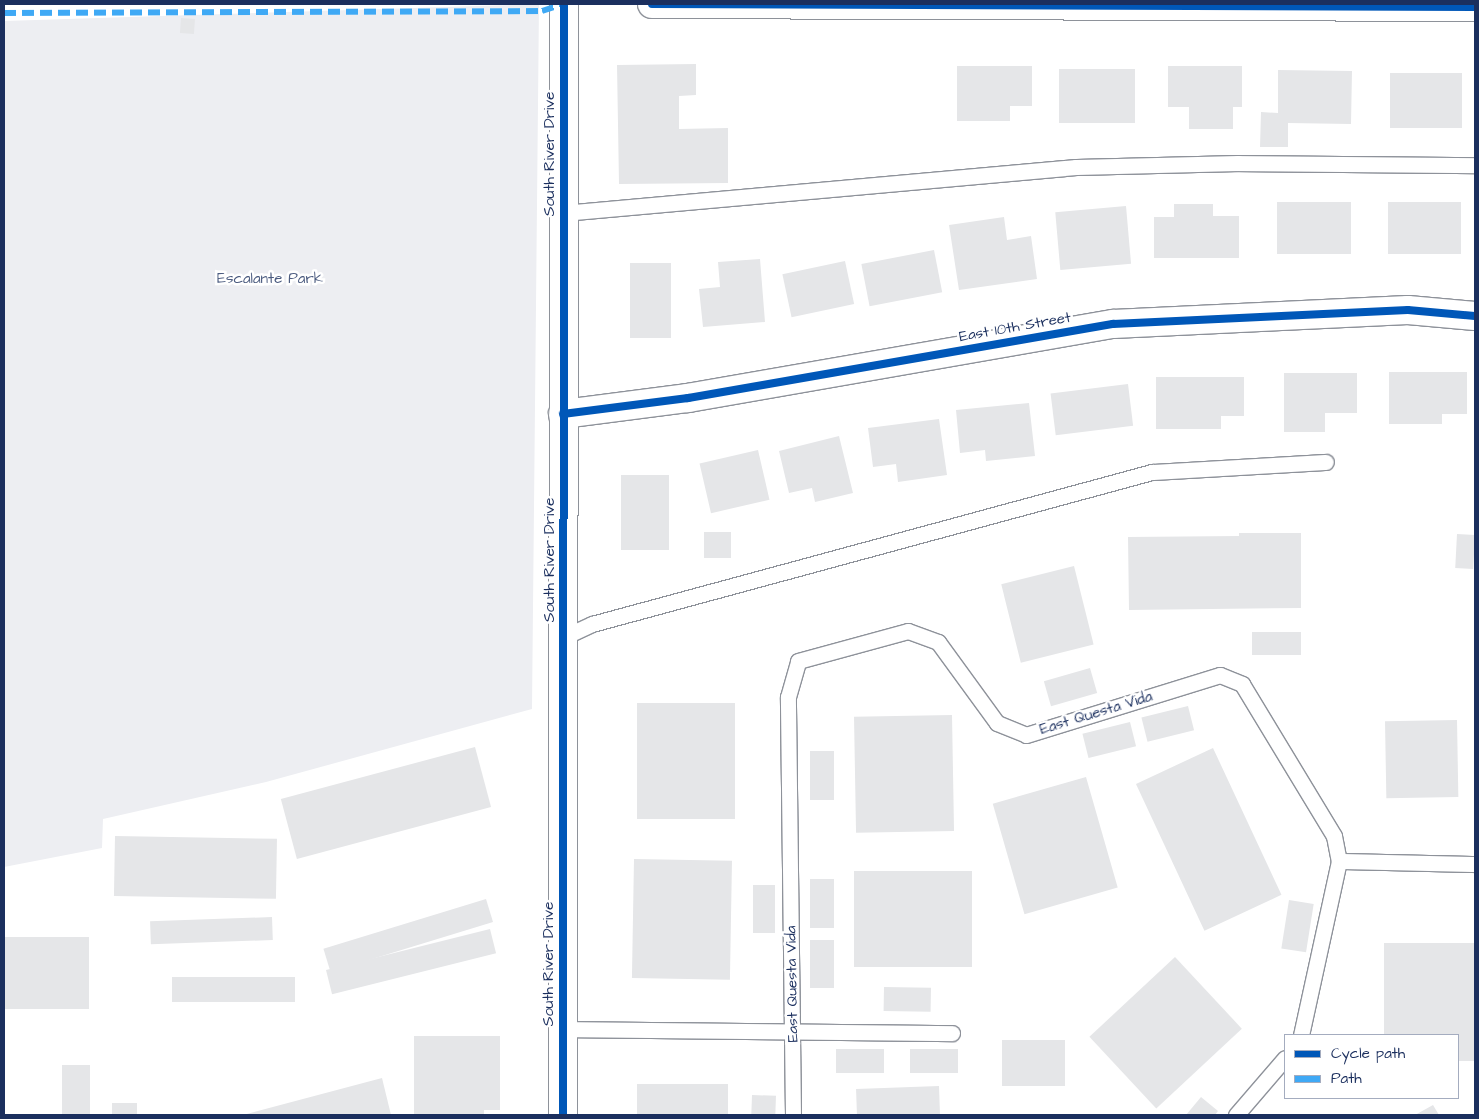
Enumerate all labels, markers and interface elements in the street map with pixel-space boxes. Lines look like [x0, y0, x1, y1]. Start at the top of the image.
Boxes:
street label: South River Drive [541, 92, 559, 216]
park label: Escalante Park [217, 270, 323, 288]
street label: East 10th Street [958, 308, 1072, 346]
street label: South River Drive [541, 498, 559, 622]
street label: East Questa Vida [1038, 687, 1154, 739]
street label: South River Drive [540, 902, 558, 1026]
street label: East Questa Vida [782, 925, 802, 1043]
legend [1284, 1034, 1459, 1099]
text: Cycle path [1331, 1043, 1405, 1064]
text: Path [1331, 1068, 1362, 1089]

